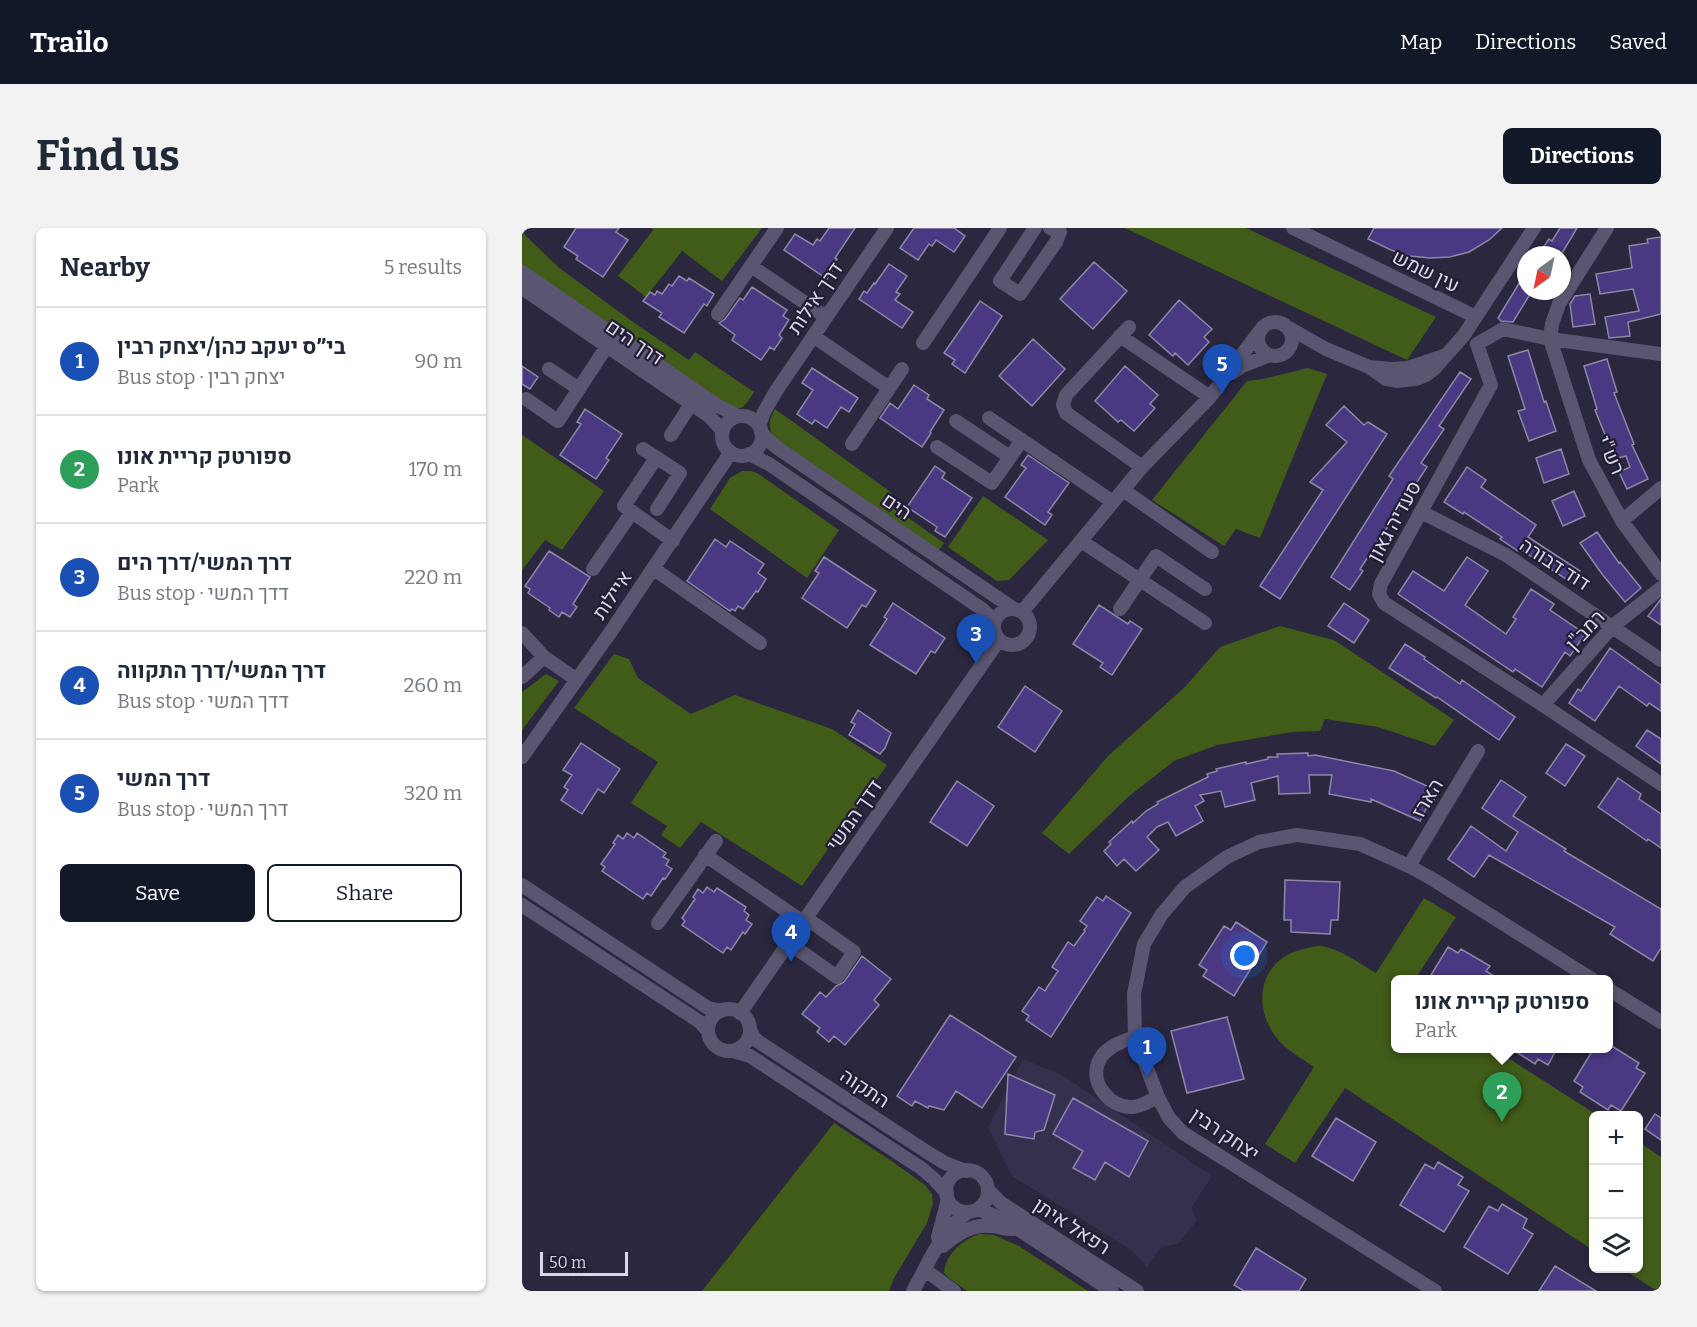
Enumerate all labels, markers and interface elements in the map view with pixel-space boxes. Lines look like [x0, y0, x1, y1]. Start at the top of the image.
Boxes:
text: Trailo [30, 26, 109, 59]
text: Map [1400, 29, 1442, 55]
text: Directions [1475, 29, 1576, 55]
text: Saved [1609, 29, 1667, 55]
button: Directions [1503, 128, 1661, 184]
text: Find us [36, 131, 180, 181]
street label: עין שמש [1388, 244, 1464, 298]
north arrow [1517, 246, 1571, 300]
text: Nearby [60, 252, 150, 283]
text: 5 results [384, 255, 462, 279]
street label: דרך אילות [782, 257, 848, 339]
street label: דרך הים [601, 314, 669, 370]
text: בי״ס יעקב כהן/יצחק רבין [117, 333, 346, 360]
pin: 5 [1202, 344, 1242, 394]
text: 1 [75, 349, 84, 373]
text: 90 m [414, 349, 462, 373]
text: Bus stop · יצחק רבין [117, 365, 285, 389]
street label: רש"י [1592, 432, 1630, 478]
text: ספורטק קריית אונו [117, 443, 292, 470]
text: 2 [74, 457, 85, 481]
text: 170 m [409, 457, 462, 481]
text: Park [117, 473, 159, 497]
street label: סעדיה גאון [1362, 476, 1426, 566]
street label: הים [878, 488, 916, 524]
street label: דוד דבורה [1515, 532, 1595, 596]
text: דרך המשי/דרך הים [117, 549, 292, 576]
text: 3 [74, 565, 85, 589]
text: 220 m [404, 565, 462, 589]
street label: איילות [587, 566, 637, 624]
text: Bus stop · דדך המשי [117, 581, 289, 605]
street label: רמב"ן [1560, 605, 1610, 655]
pin: 3 [956, 614, 996, 664]
text: דרך המשי/דרך התקווה [117, 657, 326, 684]
text: 4 [73, 673, 86, 697]
text: 260 m [403, 673, 462, 697]
text: Bus stop · דדך המשי [117, 689, 289, 713]
text: דרך המשי [117, 765, 210, 792]
street label: הארז [1406, 774, 1448, 822]
street label: דדך המשי [821, 775, 887, 855]
text: 5 [74, 781, 85, 805]
text: 320 m [404, 781, 462, 805]
text: Bus stop · דרך המשי [117, 797, 288, 821]
button: Save [60, 864, 255, 922]
button: Share [267, 864, 462, 922]
pin: 4 [772, 912, 810, 962]
your location [1230, 941, 1259, 970]
popup [1391, 975, 1613, 1053]
text: ספורטק קריית אונו [1415, 988, 1589, 1015]
text: Park [1415, 1018, 1457, 1042]
pin: 1 [1128, 1028, 1166, 1077]
street label: התקוה [836, 1063, 894, 1113]
pin: 2 [1482, 1072, 1522, 1122]
street label: יצחק רבין [1186, 1102, 1264, 1166]
map controls [1589, 1111, 1643, 1273]
button: + [1589, 1111, 1643, 1165]
button: − [1589, 1165, 1643, 1219]
street label: רפאל איתן [1029, 1192, 1115, 1260]
button: layers [1589, 1219, 1643, 1273]
scale bar [540, 1249, 628, 1276]
text: 50 m [549, 1253, 586, 1272]

